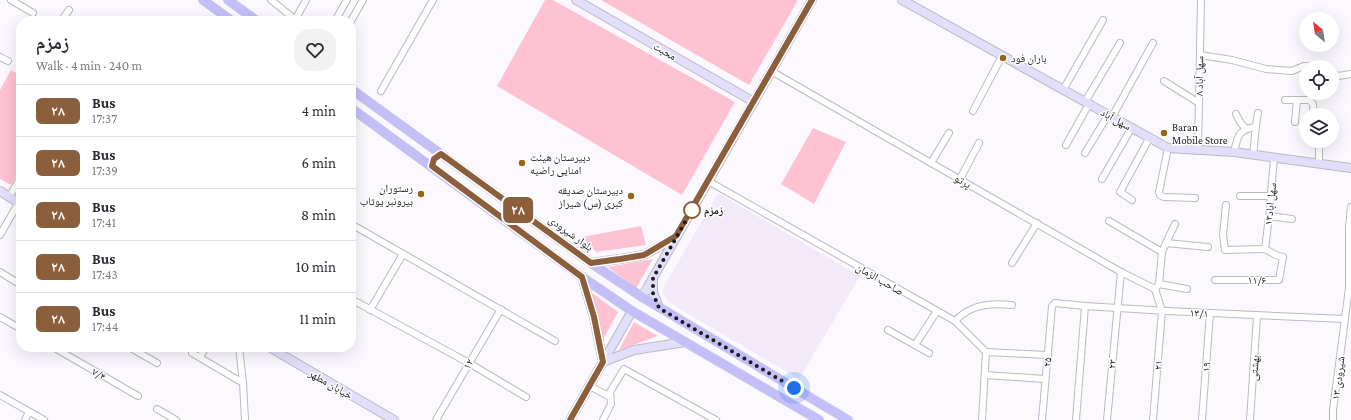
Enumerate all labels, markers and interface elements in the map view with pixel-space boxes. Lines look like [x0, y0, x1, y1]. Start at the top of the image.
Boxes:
north arrow [1299, 12, 1339, 52]
map controls [1299, 12, 1339, 148]
button: heart [294, 29, 336, 71]
text: زمزم [36, 32, 69, 53]
street label: محبت [651, 40, 679, 63]
place label: باران فود [1011, 52, 1047, 65]
marker: باران فود [998, 53, 1008, 63]
street label: سهل آباد ۸ [1193, 56, 1206, 96]
text: Walk · 4 min · 240 m [36, 58, 142, 73]
button: locate [1299, 60, 1339, 100]
text: Bus [92, 95, 115, 111]
text: ۲۸ [51, 103, 65, 119]
text: 4 min [301, 103, 336, 119]
street label: سهل آباد [1098, 106, 1133, 133]
button: layers [1299, 108, 1339, 148]
text: 17:37 [92, 111, 117, 126]
place label: Baran Mobile Store [1172, 121, 1228, 146]
marker: Baran Mobile Store [1159, 128, 1169, 138]
text: Bus [92, 147, 115, 163]
place label: دبیرستان هیئت امنایی راضیه [530, 151, 591, 177]
text: ۲۸ [51, 155, 65, 171]
text: 6 min [302, 155, 336, 171]
marker: دبیرستان هیئت امنایی راضیه [517, 158, 527, 168]
text: 17:39 [92, 163, 118, 178]
street label: پرتو [952, 172, 974, 192]
place label: رستوران بیرونبر یوتاب [360, 182, 413, 207]
street label: سهل اباد۱۳ [1262, 182, 1279, 226]
place label: دبیرستان صدیقه کبری (س) شیراز [557, 184, 623, 210]
marker: رستوران بیرونبر یوتاب [416, 189, 426, 199]
marker: دبیرستان صدیقه کبری (س) شیراز [626, 191, 636, 201]
line badge: ۲۸ [500, 197, 536, 223]
text: Bus [92, 199, 115, 215]
marker: زمزم [683, 201, 701, 219]
text: ۲۸ [511, 202, 525, 218]
place label: زمزم [704, 204, 723, 218]
text: ۲۸ [51, 207, 65, 223]
text: 8 min [301, 207, 336, 223]
street label: بلوار شیرودی [546, 213, 596, 254]
text: 17:41 [92, 215, 116, 230]
text: Bus [92, 251, 115, 267]
text: ۲۸ [51, 259, 65, 275]
text: 10 min [296, 259, 336, 275]
street label: صاحب الزمان [853, 261, 906, 298]
text: 17:43 [92, 267, 118, 282]
street label: ۱۱/۶ [1248, 274, 1267, 286]
text: Bus [92, 303, 115, 319]
street label: ۱۳/۱ [1189, 307, 1209, 319]
text: ۲۸ [51, 311, 65, 327]
text: 11 min [299, 311, 336, 327]
text: 17:44 [92, 319, 118, 334]
street label: بهشتی [1247, 355, 1262, 381]
street label: شیرودی ۱۳ [1329, 355, 1348, 401]
street label: ۲۵ [1041, 356, 1053, 368]
street label: ۱۲ [460, 357, 476, 371]
street label: ۲۳ [1106, 358, 1118, 370]
street label: ۲۱ [1152, 360, 1164, 370]
street label: ۱۹ [1200, 362, 1212, 372]
street label: ۷/۴ [90, 365, 108, 383]
street label: خیابان مطهر [306, 366, 355, 402]
your location [784, 378, 804, 398]

